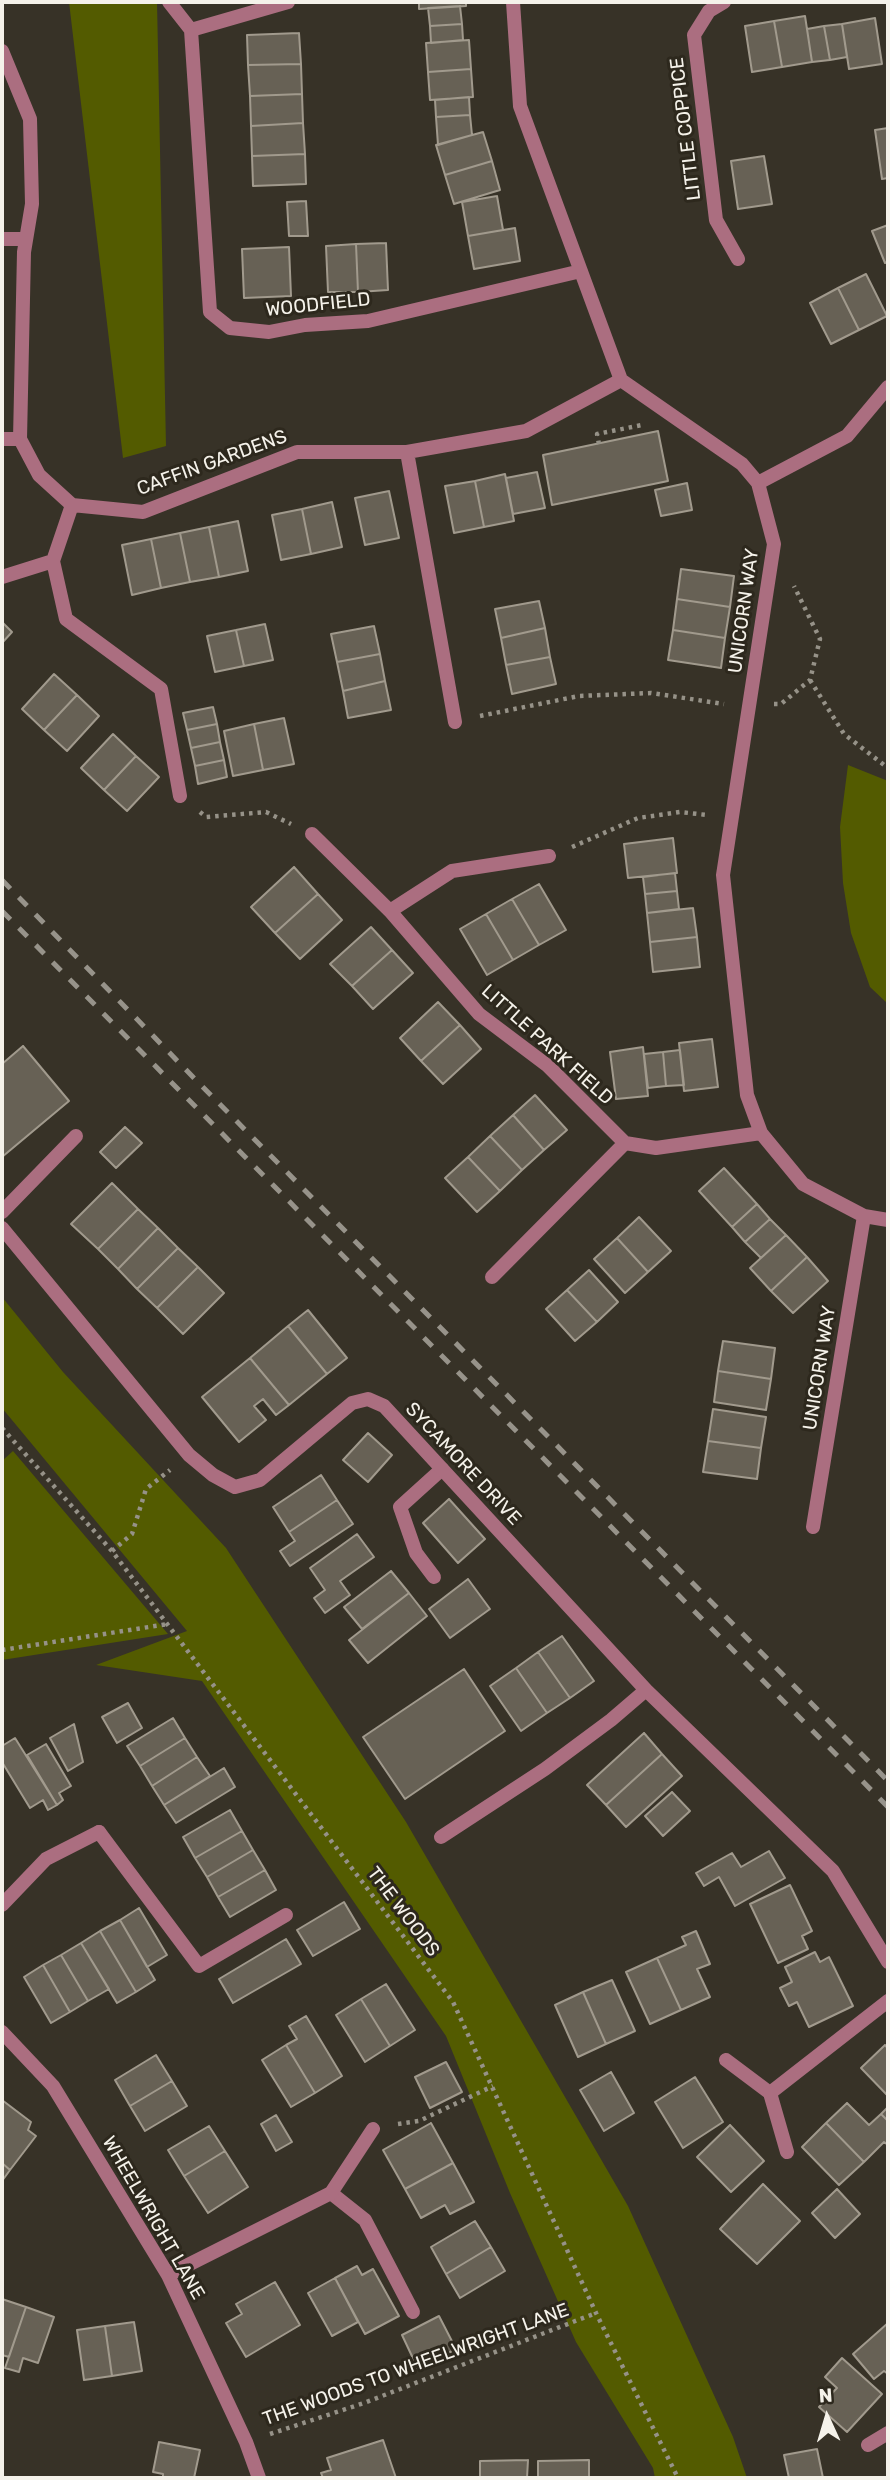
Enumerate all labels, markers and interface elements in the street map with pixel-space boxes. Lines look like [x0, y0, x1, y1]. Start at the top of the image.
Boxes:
street label: LITTLE COPPICE [666, 56, 706, 202]
street label: WOODFIELD [264, 288, 372, 322]
street label: CAFFIN GARDENS [134, 425, 290, 501]
street label: UNICORN WAY [724, 547, 764, 675]
street label: LITTLE PARK FIELD [477, 980, 617, 1110]
street label: UNICORN WAY [799, 1304, 841, 1432]
street label: SYCAMORE DRIVE [400, 1398, 526, 1530]
street label: THE WOODS [362, 1863, 444, 1961]
street label: WHEELWRIGHT LANE [97, 2132, 209, 2304]
street label: THE WOODS TO WHEELWRIGHT LANE [260, 2299, 572, 2431]
north arrow [792, 2382, 862, 2452]
text: N [818, 2384, 833, 2408]

